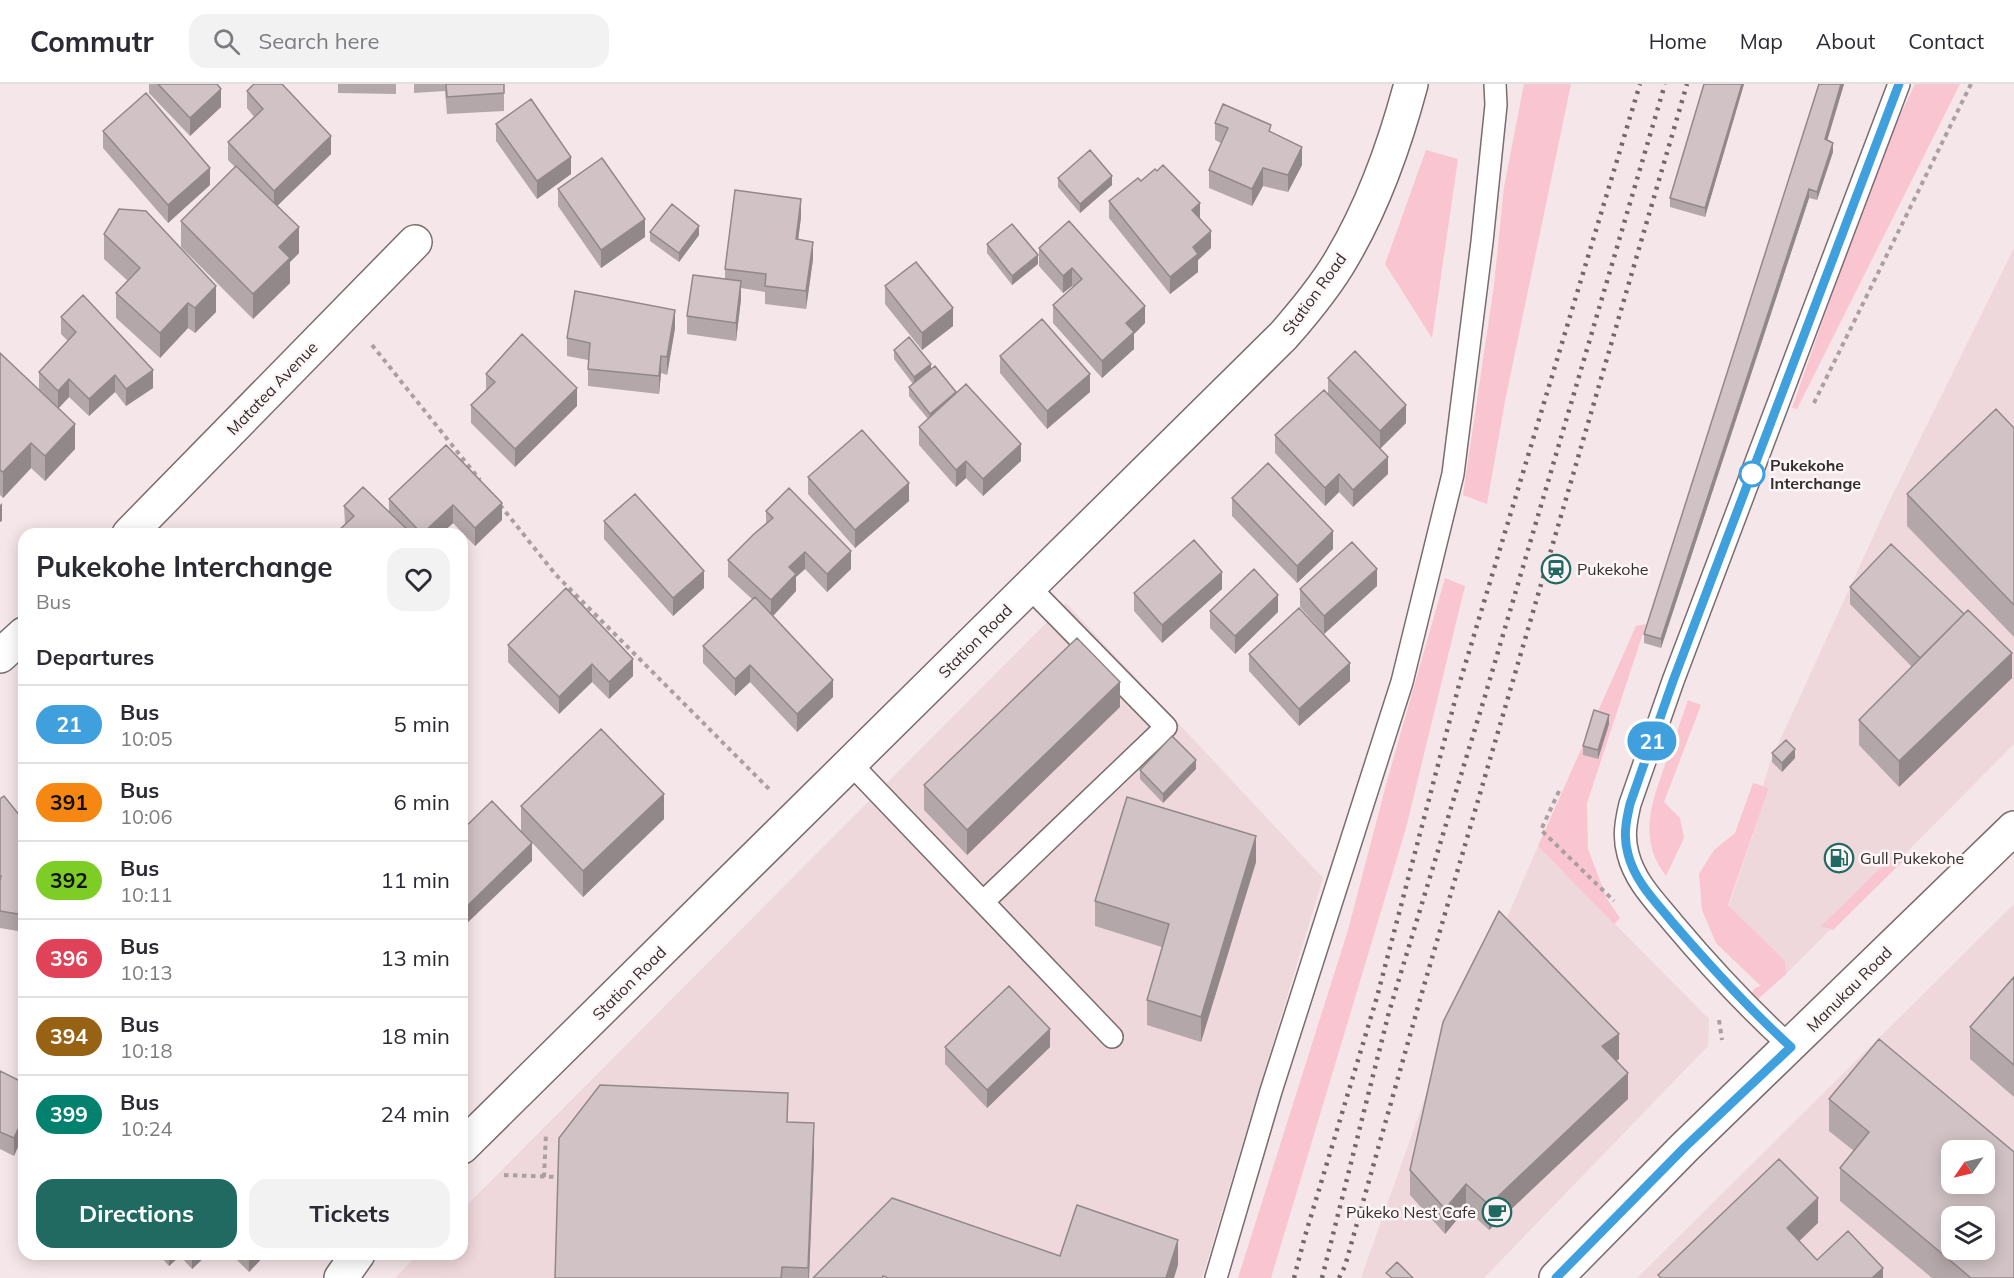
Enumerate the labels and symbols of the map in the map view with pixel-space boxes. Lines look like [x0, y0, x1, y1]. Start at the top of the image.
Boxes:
street label: Station Road [1278, 249, 1350, 339]
street label: Matatea Avenue [222, 337, 322, 439]
place label: Pukekohe Interchange [1770, 455, 1861, 493]
marker: Pukekohe Interchange [1739, 461, 1765, 487]
station icon: Pukekohe [1540, 553, 1572, 585]
place label: Pukekohe [1577, 559, 1649, 579]
street label: Station Road [934, 600, 1016, 682]
line badge: 21 [1625, 722, 1679, 760]
fuel station icon: Gull Pukekohe [1823, 842, 1855, 874]
place label: Gull Pukekohe [1860, 848, 1964, 868]
street label: Station Road [588, 942, 670, 1024]
street label: Manukau Road [1802, 942, 1896, 1036]
north arrow [1941, 1140, 1995, 1194]
cafe icon: Pukeko Nest Cafe [1481, 1196, 1513, 1228]
place label: Pukeko Nest Cafe [1346, 1202, 1476, 1222]

